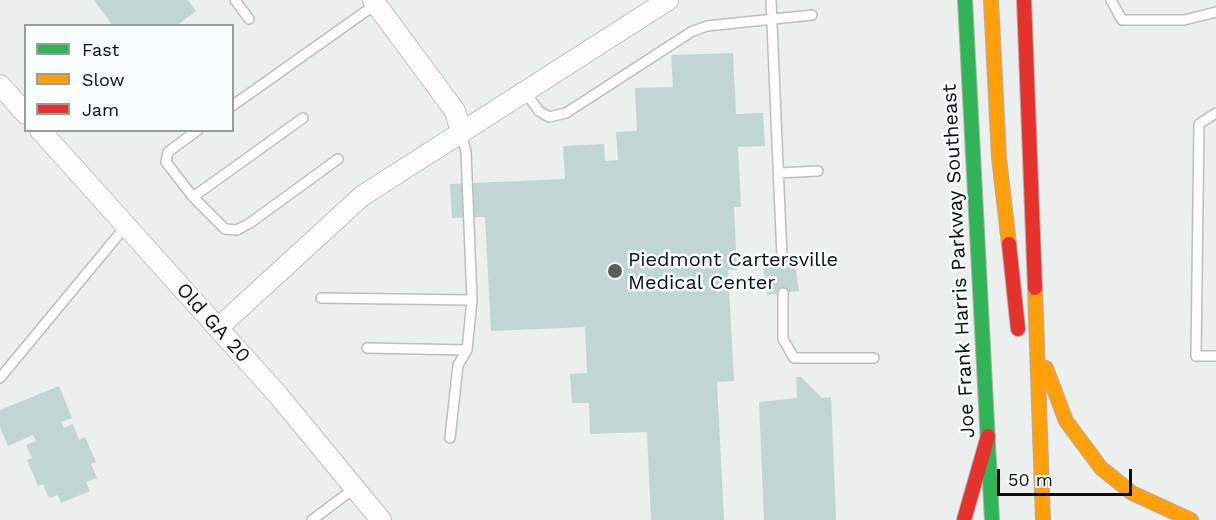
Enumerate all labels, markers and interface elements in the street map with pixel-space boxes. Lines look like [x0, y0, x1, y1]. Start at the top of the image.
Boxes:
legend [24, 24, 234, 132]
text: Fast [82, 39, 119, 60]
text: Slow [82, 69, 125, 90]
street label: Joe Frank Harris Parkway Southeast [938, 83, 980, 439]
text: Jam [82, 99, 119, 120]
place label: Piedmont Cartersville Medical Center [628, 248, 838, 295]
marker: Piedmont Cartersville Medical Center [606, 262, 624, 280]
street label: Old GA 20 [171, 278, 255, 368]
scale bar [1000, 457, 1135, 495]
text: 50 m [1008, 469, 1053, 490]

